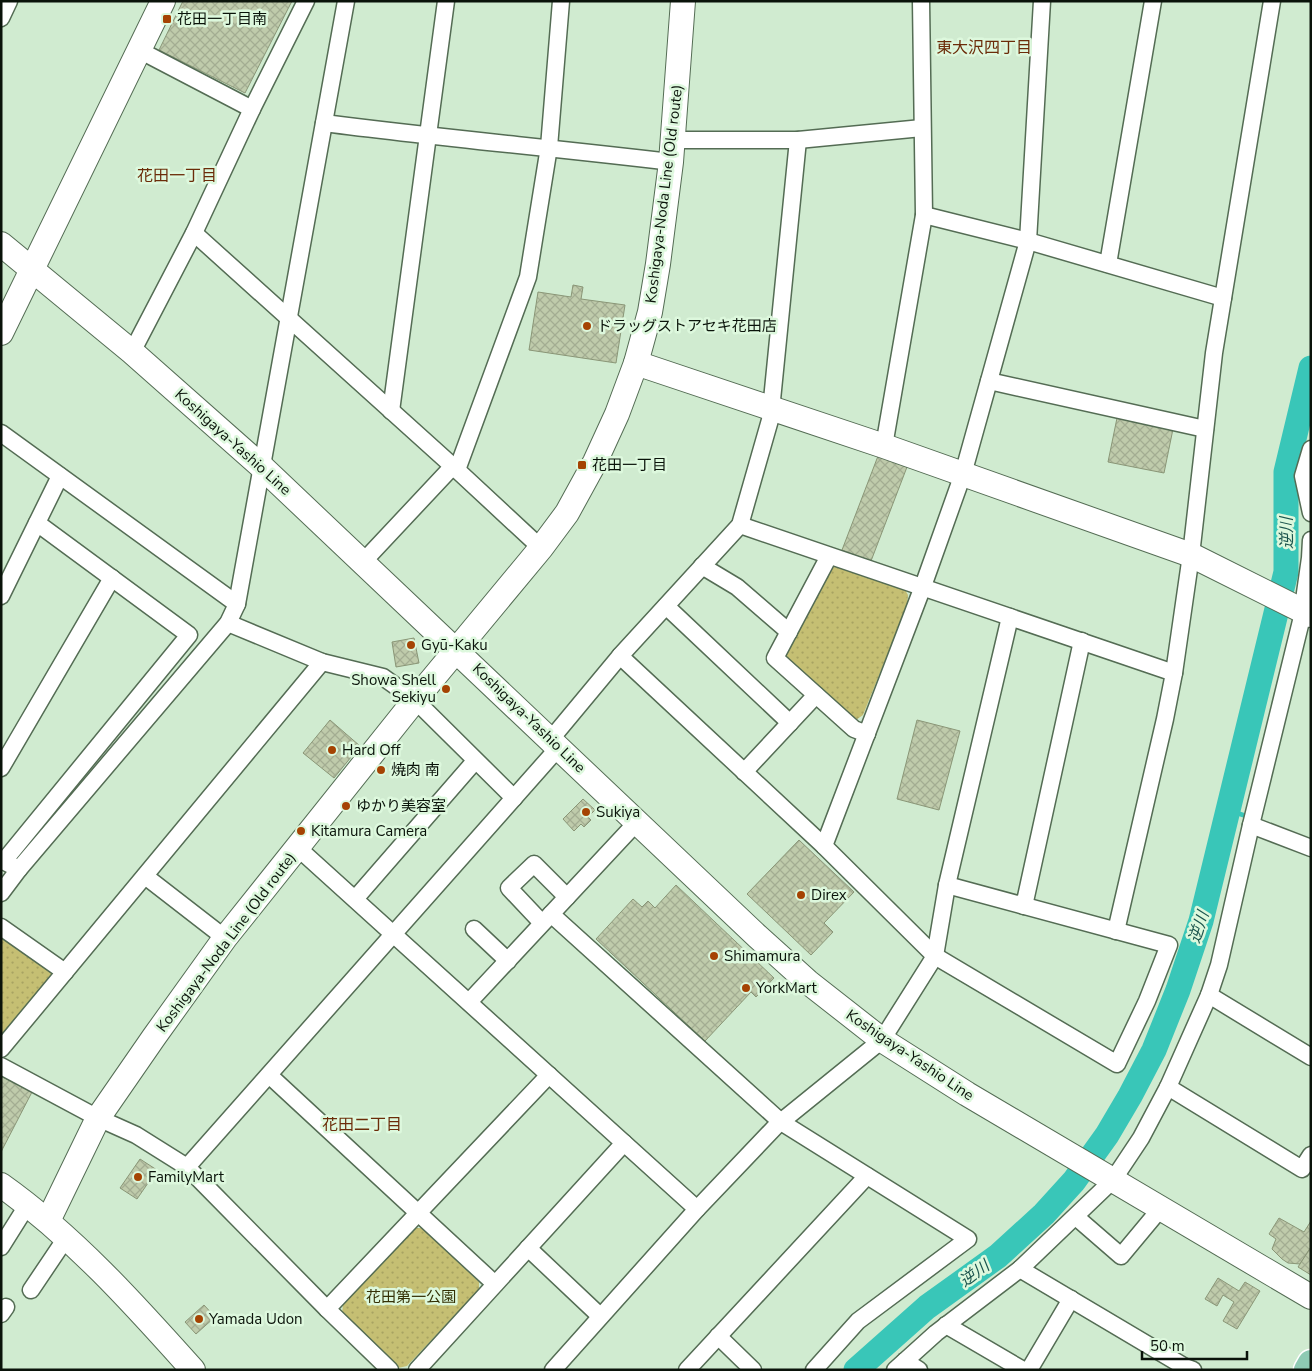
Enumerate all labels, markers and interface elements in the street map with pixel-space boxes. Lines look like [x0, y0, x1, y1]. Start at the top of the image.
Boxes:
place label: 花田一丁目南 [177, 9, 267, 29]
marker: 花田一丁目南 [161, 13, 173, 25]
district label: 東大沢四丁目 [936, 37, 1032, 59]
street label: Koshigaya-Noda Line (Old route) [641, 84, 687, 304]
district label: 花田一丁目 [137, 165, 217, 187]
place label: ドラッグストアセキ花田店 [597, 316, 777, 336]
marker: ドラッグストアセキ花田店 [581, 320, 593, 332]
street label: Koshigaya-Yashio Line [171, 384, 295, 500]
place label: 花田一丁目 [592, 455, 667, 475]
marker: 花田一丁目 [576, 459, 588, 471]
water label: 逆川 [1276, 515, 1298, 549]
place label: Gyū-Kaku [421, 635, 488, 655]
marker: Gyū-Kaku [405, 639, 417, 651]
street label: Koshigaya-Yashio Line [468, 659, 590, 777]
place label: Showa Shell Sekiyu [351, 670, 437, 707]
marker: Showa Shell Sekiyu [440, 683, 452, 695]
place label: Hard Off [342, 740, 401, 760]
marker: Hard Off [326, 744, 338, 756]
place label: 焼肉 南 [391, 760, 440, 780]
marker: 焼肉 南 [375, 764, 387, 776]
place label: ゆかり美容室 [356, 796, 446, 816]
marker: ゆかり美容室 [340, 800, 352, 812]
place label: Sukiya [596, 802, 640, 822]
marker: Sukiya [580, 806, 592, 818]
place label: Kitamura Camera [311, 821, 427, 841]
marker: Kitamura Camera [295, 825, 307, 837]
street label: Koshigaya-Noda Line (Old route) [152, 848, 300, 1036]
place label: Direx [811, 885, 847, 905]
marker: Direx [795, 889, 807, 901]
water label: 逆川 [1184, 907, 1215, 946]
place label: Shimamura [724, 946, 801, 966]
marker: Shimamura [708, 950, 720, 962]
place label: YorkMart [755, 978, 818, 998]
marker: YorkMart [740, 982, 752, 994]
street label: Koshigaya-Yashio Line [842, 1005, 978, 1105]
district label: 花田二丁目 [322, 1114, 402, 1136]
place label: FamilyMart [148, 1167, 225, 1187]
marker: FamilyMart [132, 1171, 144, 1183]
water label: 逆川 [955, 1254, 996, 1292]
park label: 花田第一公園 [366, 1287, 456, 1307]
place label: Yamada Udon [208, 1309, 303, 1329]
marker: Yamada Udon [193, 1313, 205, 1325]
scale bar [1142, 1328, 1247, 1360]
text: 50 m [1150, 1336, 1185, 1356]

